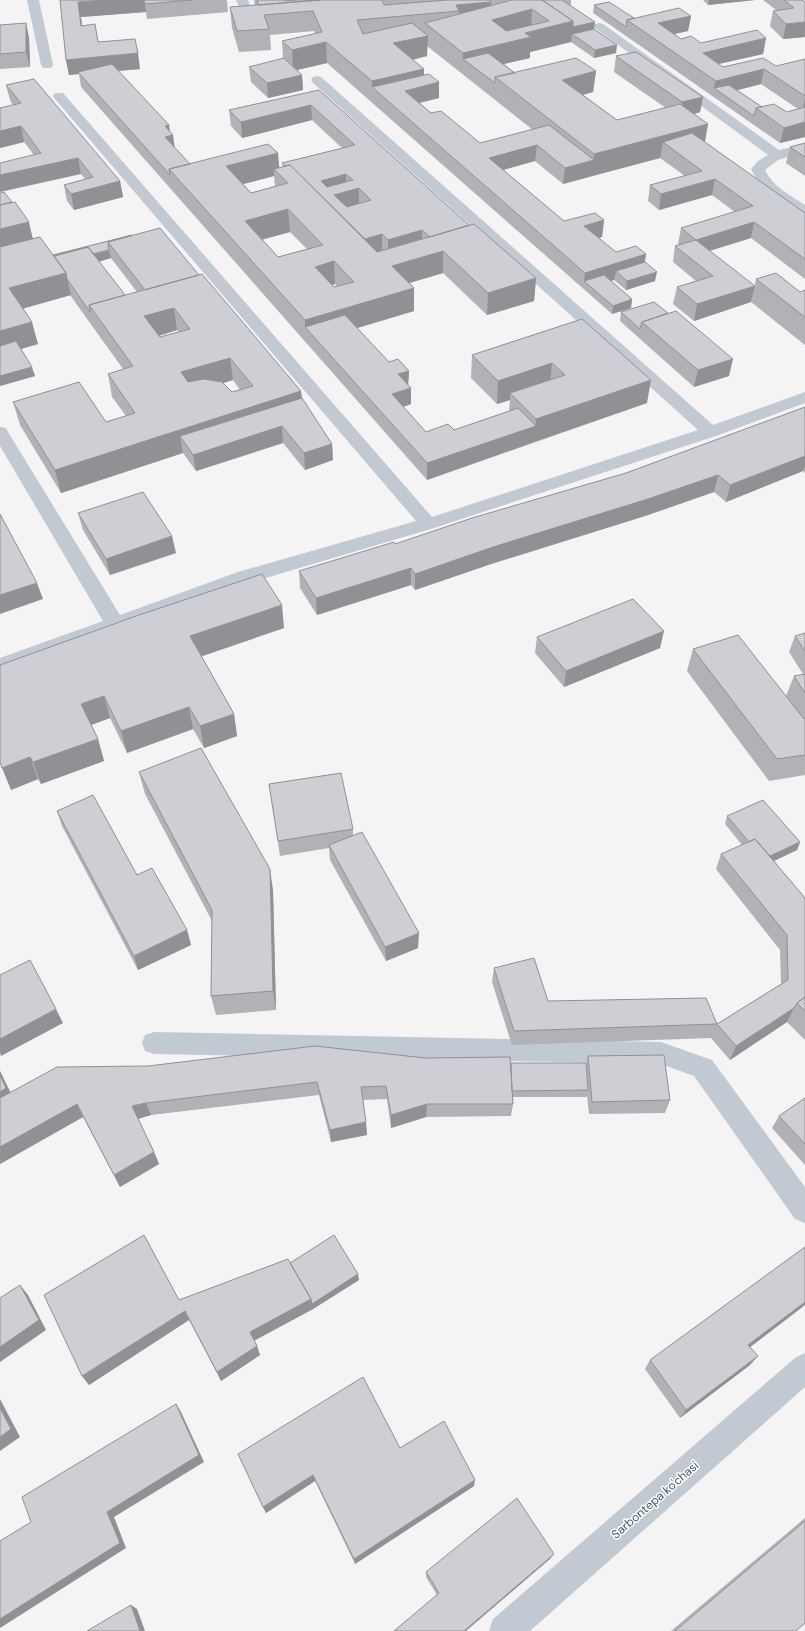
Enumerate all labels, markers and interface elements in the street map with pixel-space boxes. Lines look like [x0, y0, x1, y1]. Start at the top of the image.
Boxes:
street label: Sarbontepa ko'chasi [608, 1458, 702, 1542]

